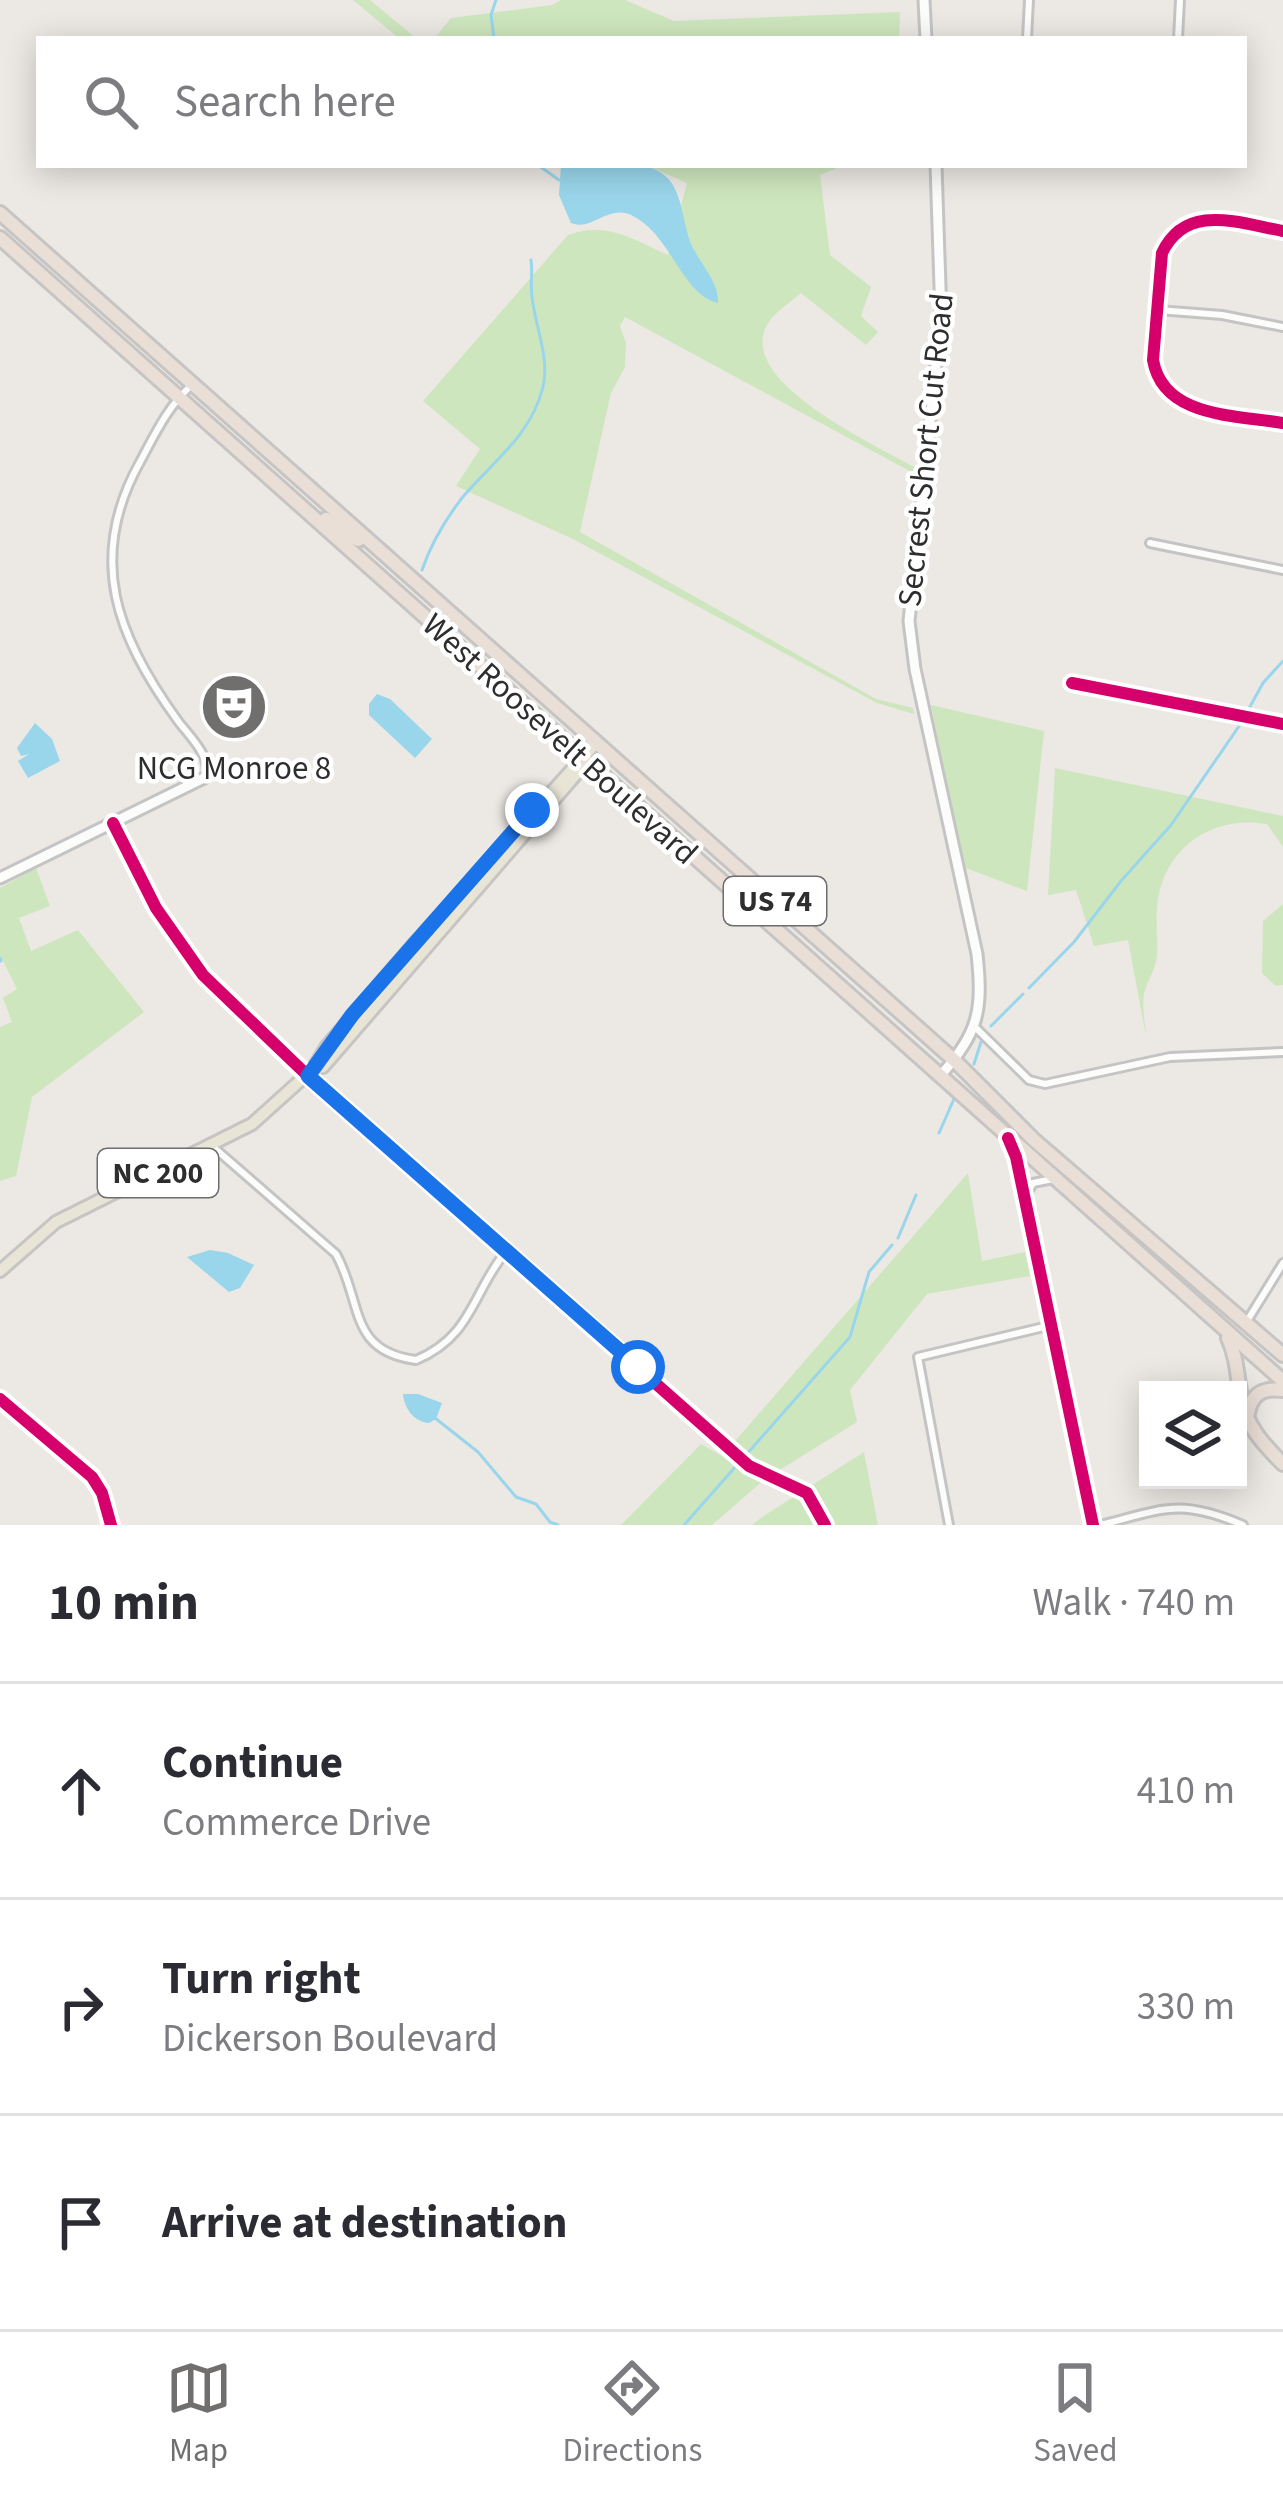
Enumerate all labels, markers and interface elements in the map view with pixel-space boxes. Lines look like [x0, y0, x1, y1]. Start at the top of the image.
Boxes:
search box [36, 36, 1247, 168]
icon: search [78, 69, 144, 135]
text: Search here [174, 70, 396, 134]
street label: Secrest Short Cut Road [886, 291, 966, 609]
street label: West Roosevelt Boulevard [412, 602, 708, 876]
theatre icon: NCG Monroe 8 [199, 672, 269, 742]
place label: NCG Monroe 8 [137, 745, 331, 792]
route end [505, 783, 559, 837]
road number: US 74 [724, 877, 826, 925]
road number: NC 200 [98, 1149, 218, 1197]
route start [611, 1340, 665, 1394]
map controls [1139, 1381, 1247, 1489]
button: layers [1139, 1381, 1247, 1489]
text: 10 min [48, 1567, 199, 1639]
text: Walk · 740 m [1032, 1575, 1235, 1631]
text: Continue [162, 1731, 343, 1795]
icon: ahead [48, 1758, 114, 1824]
text: 410 m [1137, 1763, 1235, 1819]
text: Commerce Drive [162, 1795, 431, 1851]
text: Turn right [162, 1947, 361, 2011]
icon: right [48, 1974, 114, 2040]
text: 330 m [1137, 1979, 1235, 2035]
text: Dickerson Boulevard [162, 2011, 498, 2067]
icon: arrive [48, 2190, 114, 2256]
text: Arrive at destination [162, 2191, 567, 2255]
tab: Map [166, 2355, 232, 2474]
tab: Directions [563, 2355, 702, 2474]
tab: Saved [1033, 2355, 1117, 2474]

